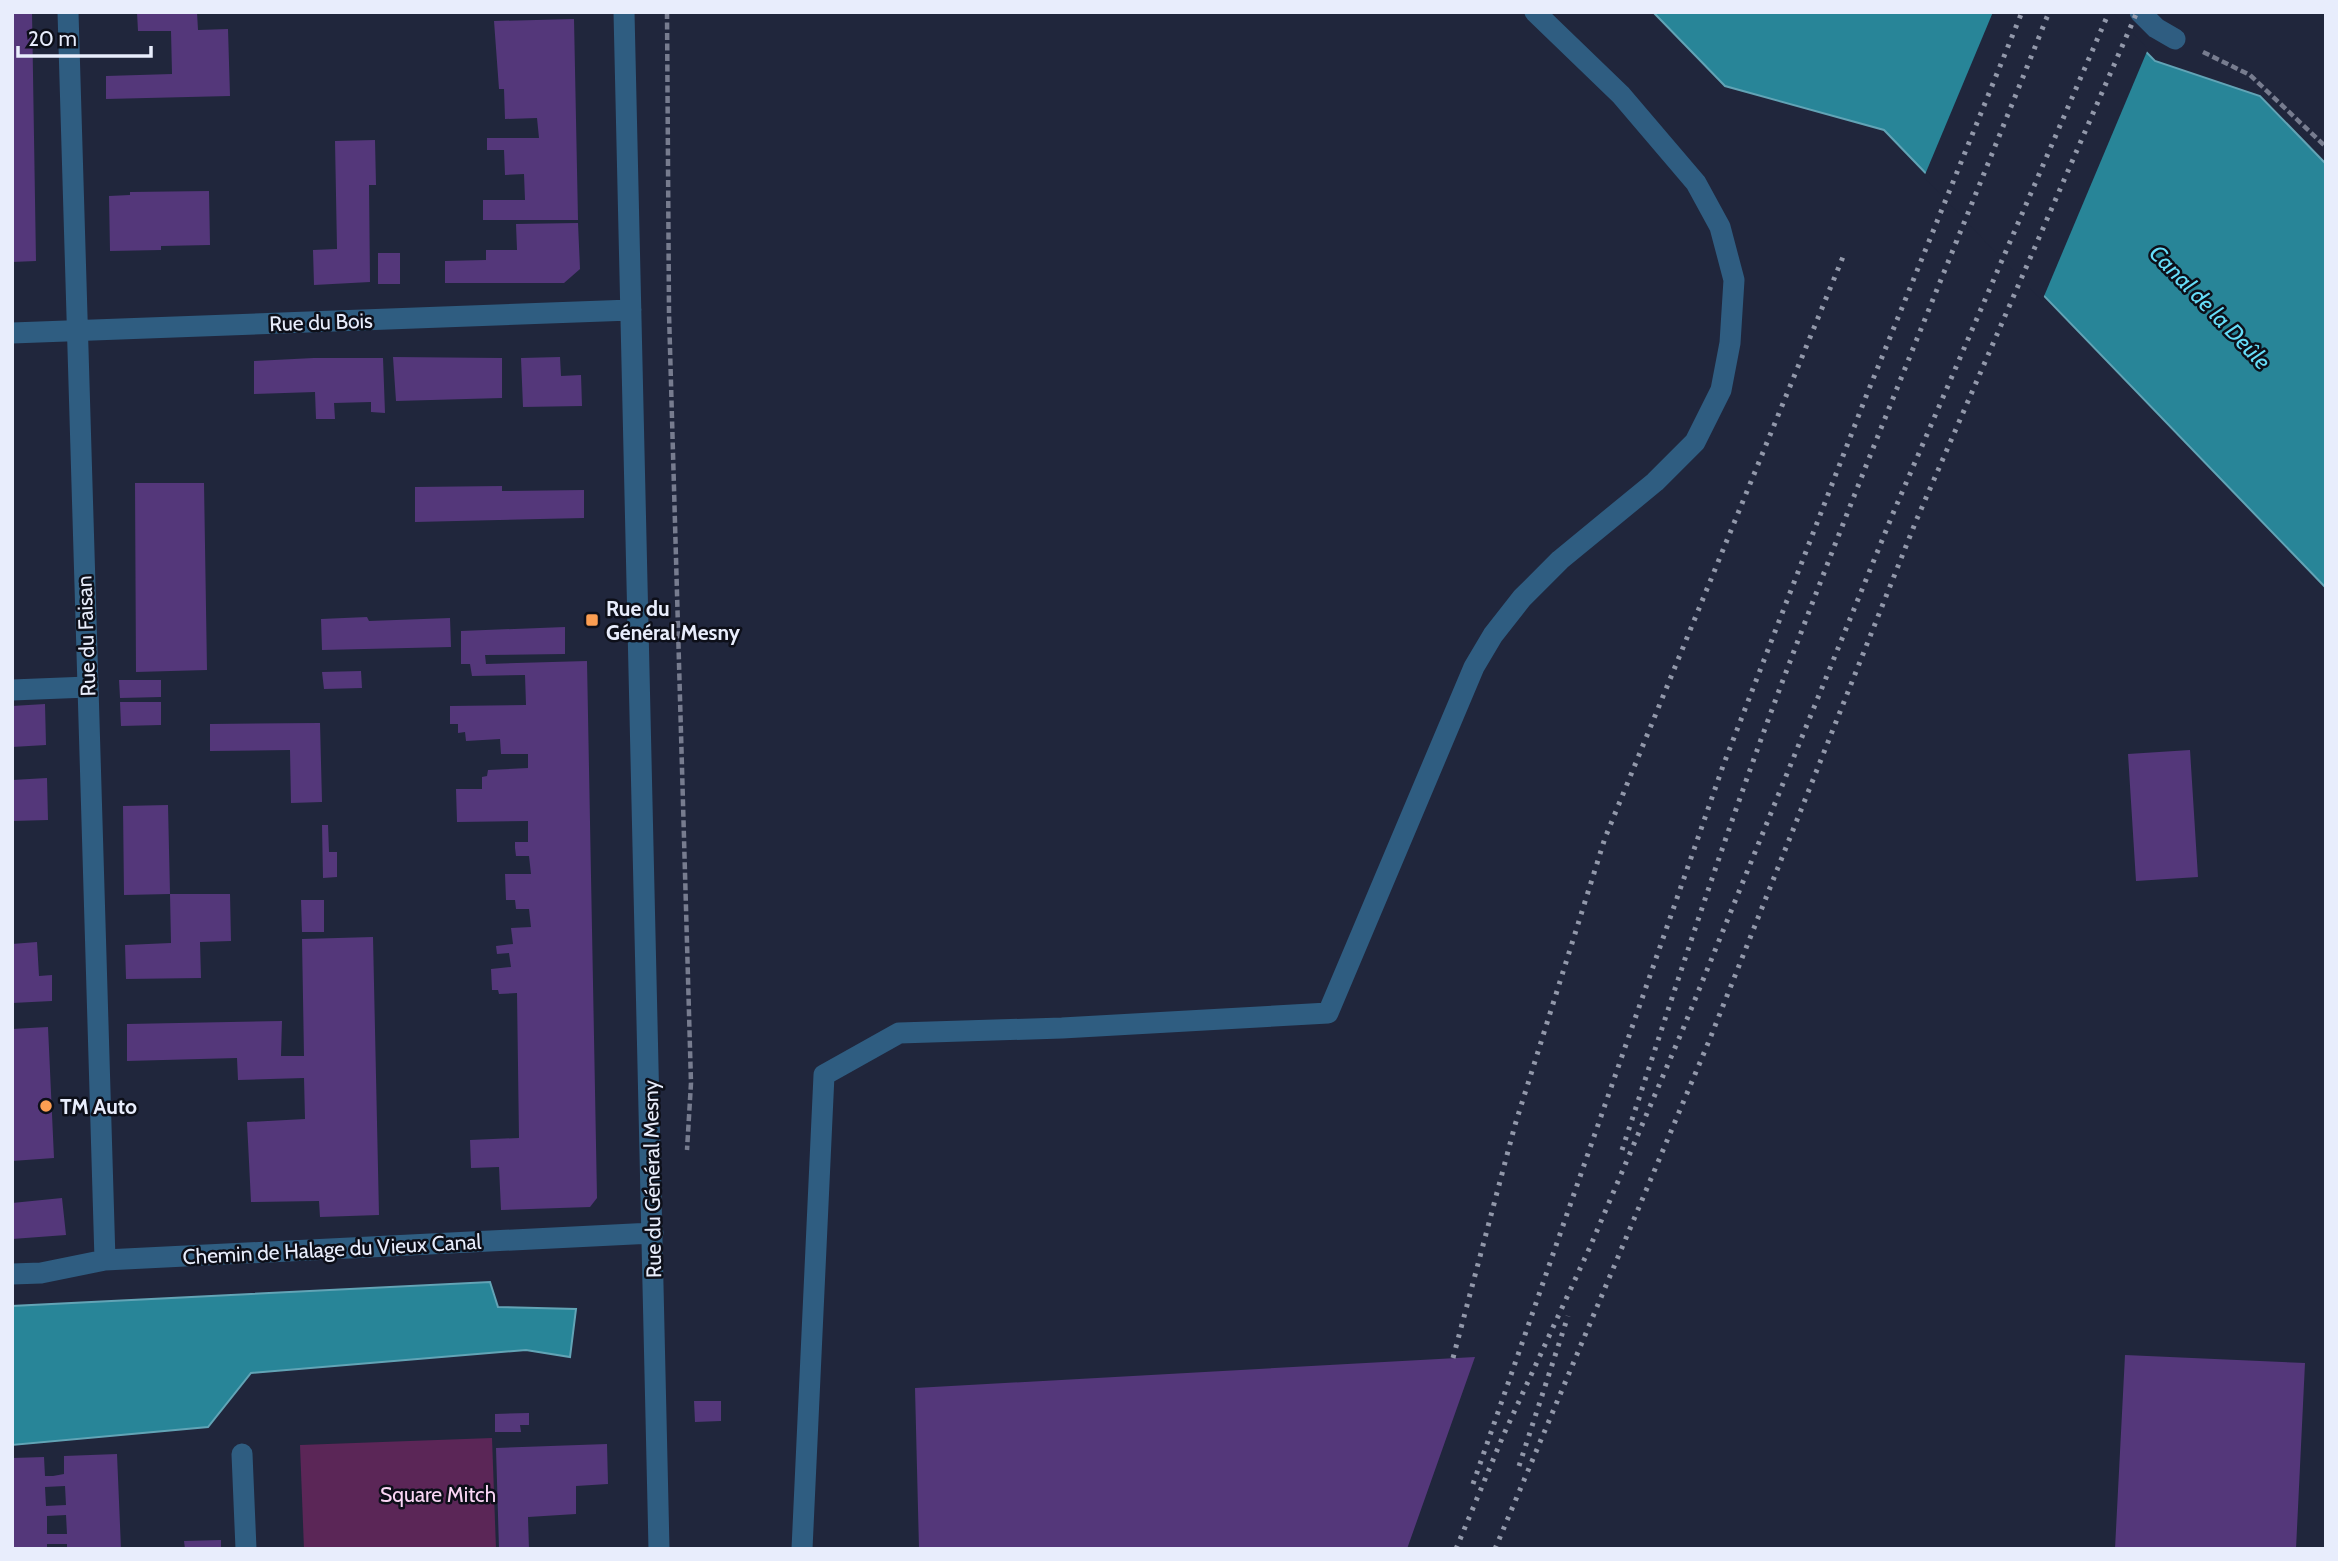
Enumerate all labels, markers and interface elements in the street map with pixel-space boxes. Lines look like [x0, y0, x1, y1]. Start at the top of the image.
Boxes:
scale bar [18, 14, 150, 58]
text: 20 m [28, 26, 77, 51]
water label: Canal de la Deûle [2144, 239, 2276, 375]
street label: Rue du Bois [269, 308, 373, 336]
street label: Rue du Faisan [71, 575, 101, 697]
place label: Rue du Général Mesny [606, 596, 741, 645]
marker: Rue du Général Mesny [584, 612, 600, 628]
street label: Rue du Général Mesny [638, 1079, 666, 1278]
place label: TM Auto [60, 1094, 137, 1119]
marker: TM Auto [38, 1098, 54, 1114]
street label: Chemin de Halage du Vieux Canal [182, 1229, 482, 1269]
park label: Square Mitch [380, 1482, 496, 1507]

